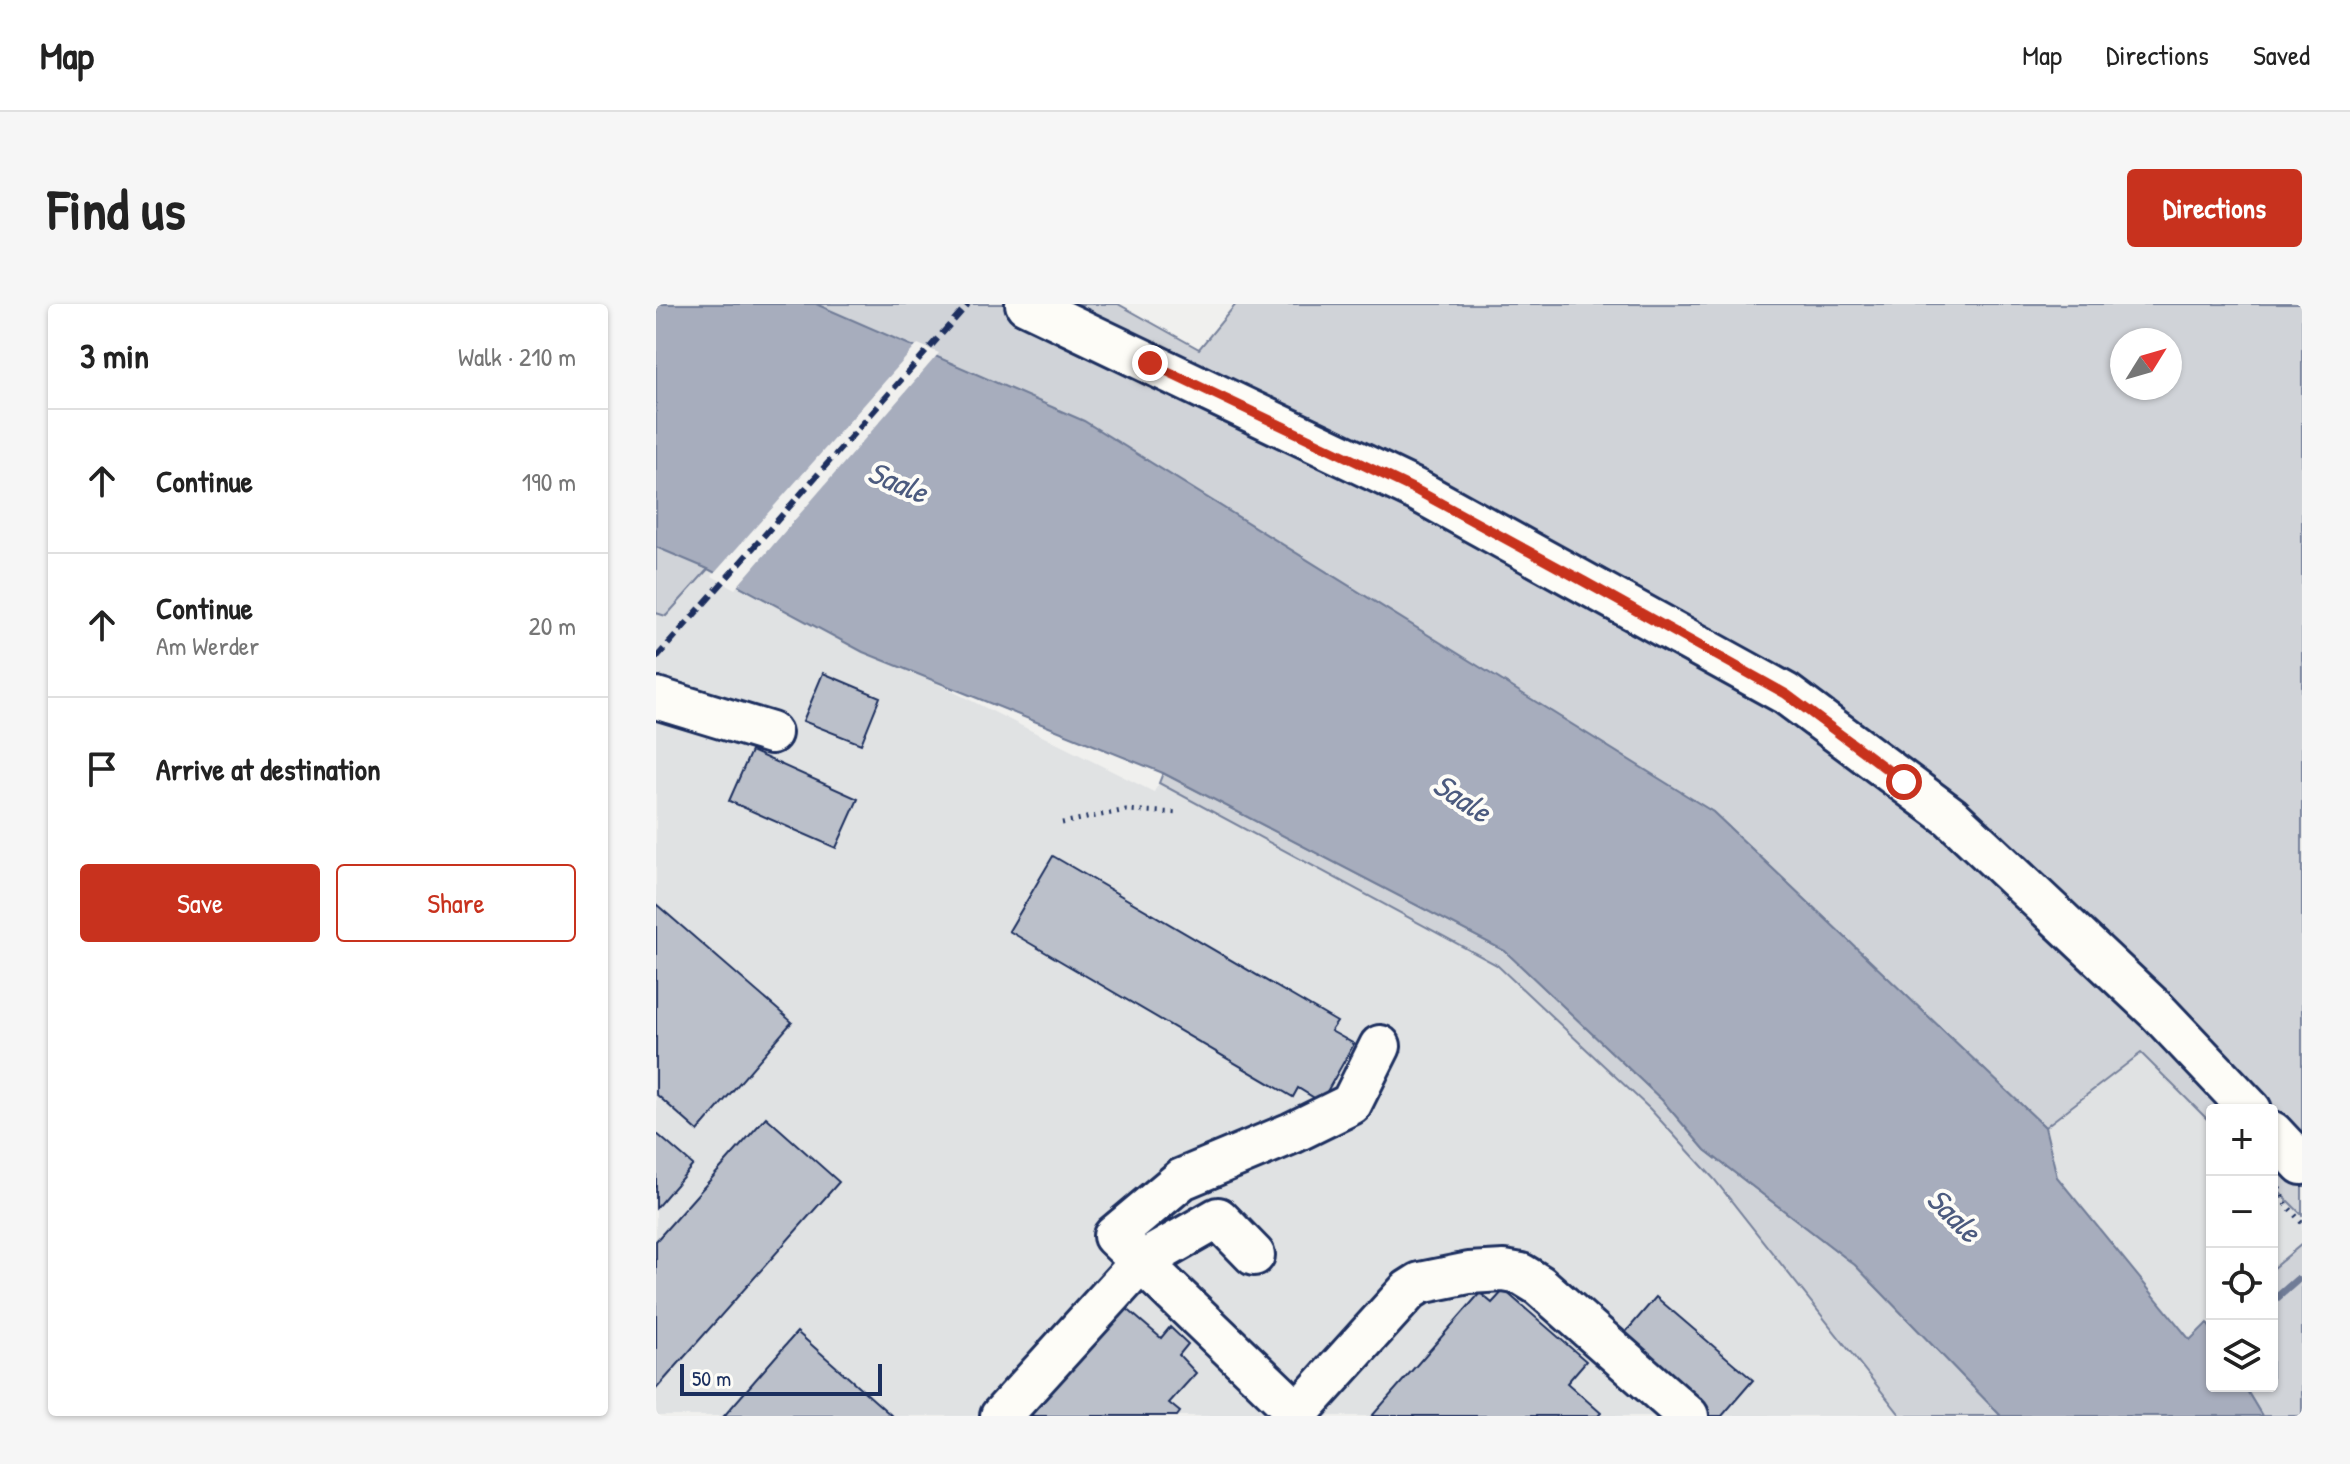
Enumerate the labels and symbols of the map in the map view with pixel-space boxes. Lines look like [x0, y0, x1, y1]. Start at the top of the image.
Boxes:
north arrow [2110, 328, 2182, 400]
route end [1132, 345, 1168, 381]
water label: Saale [862, 450, 936, 514]
water label: Saale [1425, 763, 1501, 833]
route start [1886, 764, 1922, 800]
water label: Saale [1918, 1178, 1992, 1252]
scale bar [680, 1360, 882, 1396]

